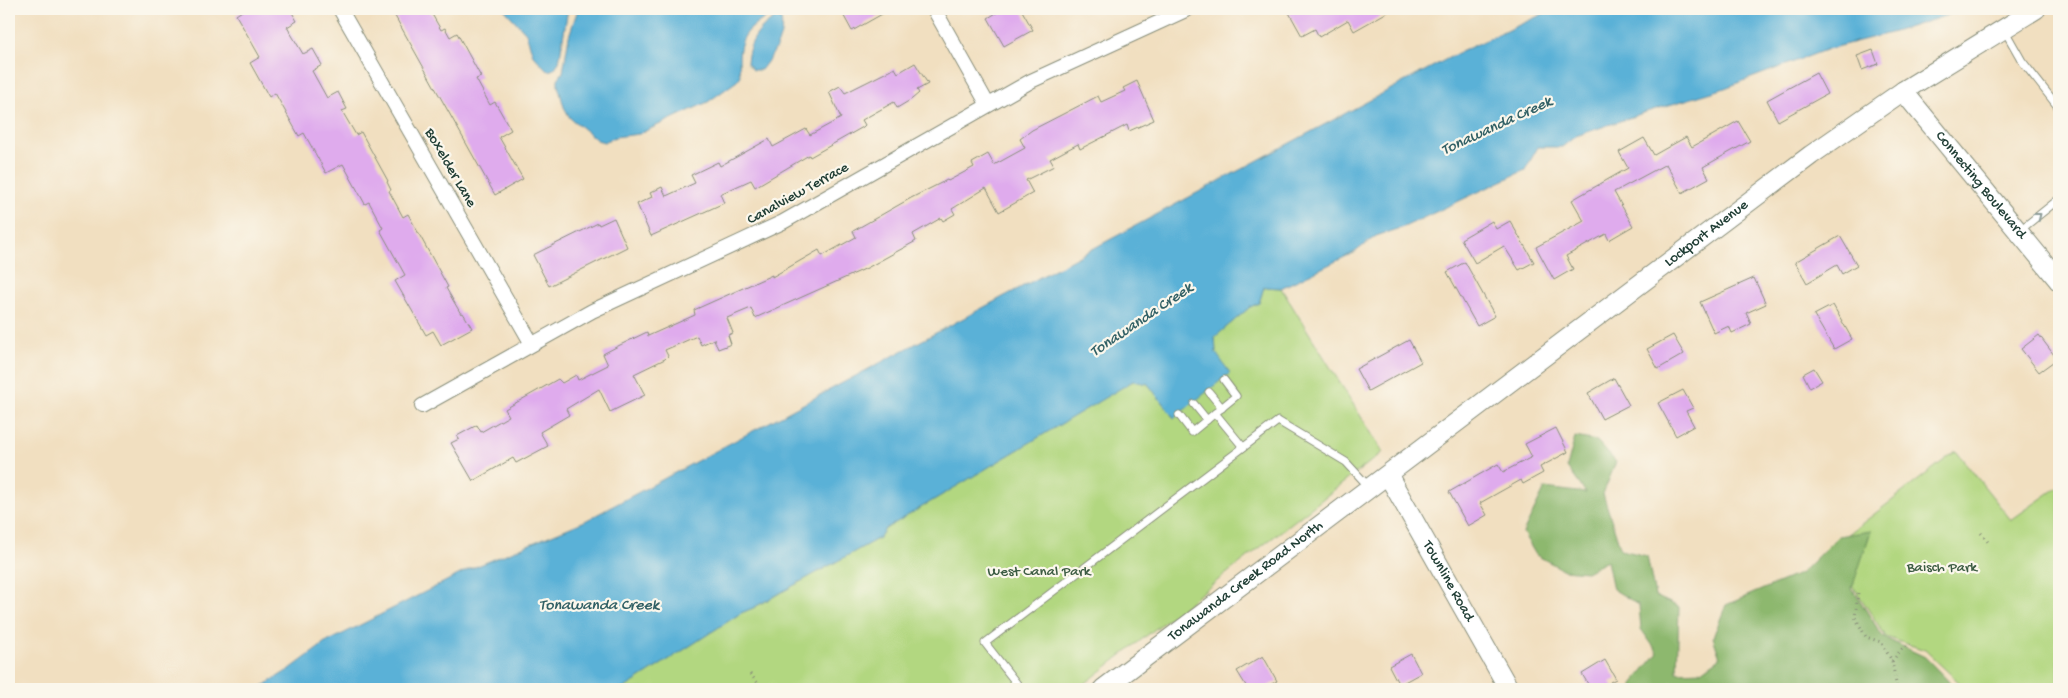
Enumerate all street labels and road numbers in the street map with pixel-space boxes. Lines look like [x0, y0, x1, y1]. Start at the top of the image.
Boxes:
street label: Boxelder Lane [420, 124, 480, 211]
street label: Connecting Boulevard [1931, 128, 2031, 244]
street label: Canalview Terrace [744, 159, 852, 229]
street label: Lockport Avenue [1661, 196, 1752, 271]
street label: Tonawanda Creek Road North [1164, 517, 1327, 646]
street label: Townline Road [1418, 537, 1479, 626]

